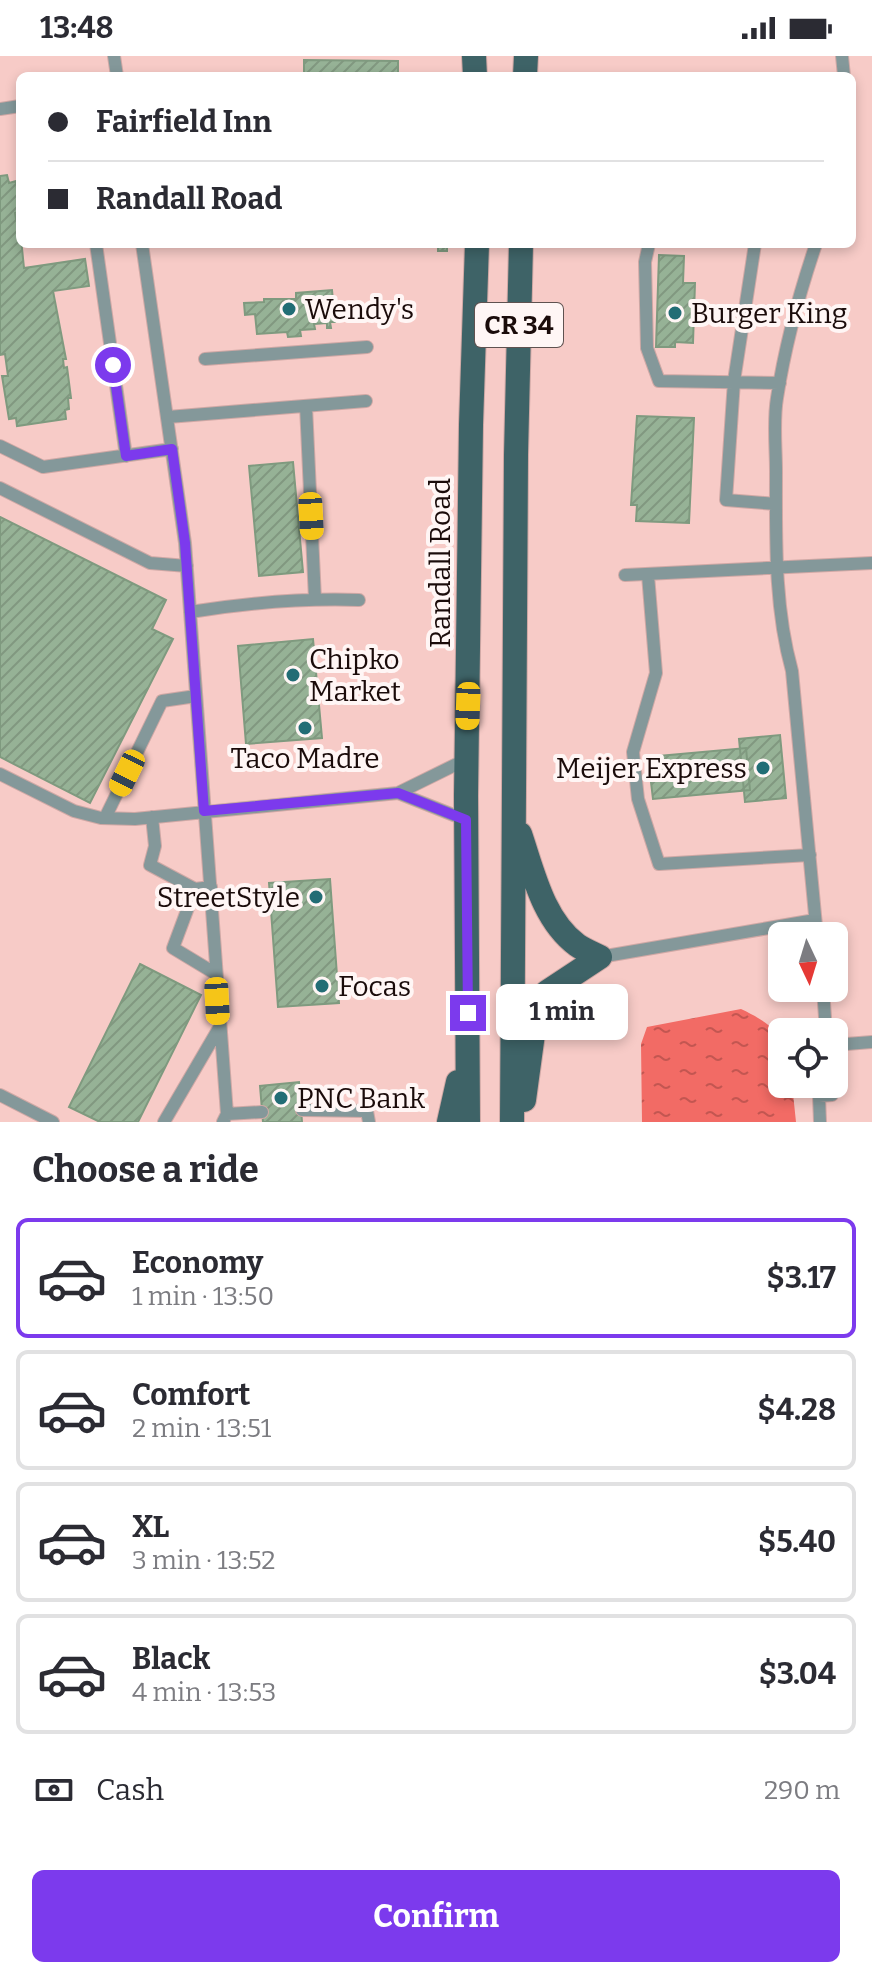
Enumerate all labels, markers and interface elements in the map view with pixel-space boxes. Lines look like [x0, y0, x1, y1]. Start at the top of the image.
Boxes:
text: 13:48 [40, 10, 114, 46]
text: Fairfield Inn [96, 104, 272, 140]
text: Randall Road [96, 181, 282, 217]
place label: Wendy's [305, 293, 414, 326]
place label: Burger King [691, 297, 847, 330]
marker: Wendy's [280, 300, 298, 318]
road number: CR 34 [475, 303, 563, 347]
marker: Burger King [666, 304, 684, 322]
route start [95, 347, 131, 383]
street label: Randall Road [424, 478, 457, 648]
car [298, 491, 324, 541]
place label: Chipko Market [309, 643, 401, 708]
marker: Chipko Market [284, 666, 302, 684]
car [455, 682, 481, 730]
marker: Taco Madre [296, 719, 314, 737]
place label: Taco Madre [230, 742, 380, 775]
car [106, 746, 148, 800]
place label: Meijer Express [556, 752, 747, 785]
marker: Meijer Express [754, 759, 772, 777]
place label: StreetStyle [157, 881, 300, 914]
marker: StreetStyle [307, 888, 325, 906]
north arrow [768, 922, 848, 1002]
map controls [768, 922, 848, 1098]
place label: Focas [338, 970, 411, 1003]
car [204, 976, 230, 1026]
marker: Focas [313, 977, 331, 995]
callout: 1 min [496, 985, 628, 1041]
route end [450, 995, 486, 1031]
text: 1 min [529, 996, 595, 1027]
button: locate [768, 1018, 848, 1098]
place label: PNC Bank [297, 1082, 425, 1115]
marker: PNC Bank [272, 1089, 290, 1107]
text: Choose a ride [32, 1148, 259, 1192]
icon: car [36, 1242, 108, 1314]
text: Economy [132, 1245, 263, 1281]
text: $3.17 [767, 1260, 836, 1296]
text: 1 min · 13:50 [132, 1281, 274, 1312]
icon: car [36, 1374, 108, 1446]
text: Comfort [132, 1377, 250, 1413]
text: $4.28 [757, 1392, 836, 1428]
text: 2 min · 13:51 [132, 1413, 271, 1444]
icon: car [36, 1506, 108, 1578]
text: XL [132, 1509, 169, 1545]
text: $5.40 [758, 1524, 836, 1560]
text: 3 min · 13:52 [132, 1545, 275, 1576]
icon: car [36, 1638, 108, 1710]
text: Black [132, 1641, 210, 1677]
text: $3.04 [759, 1656, 836, 1692]
text: 4 min · 13:53 [132, 1677, 276, 1708]
icon: cash [32, 1768, 76, 1812]
text: Cash [96, 1772, 164, 1808]
text: 290 m [764, 1775, 840, 1806]
button: Confirm [32, 1870, 840, 1962]

